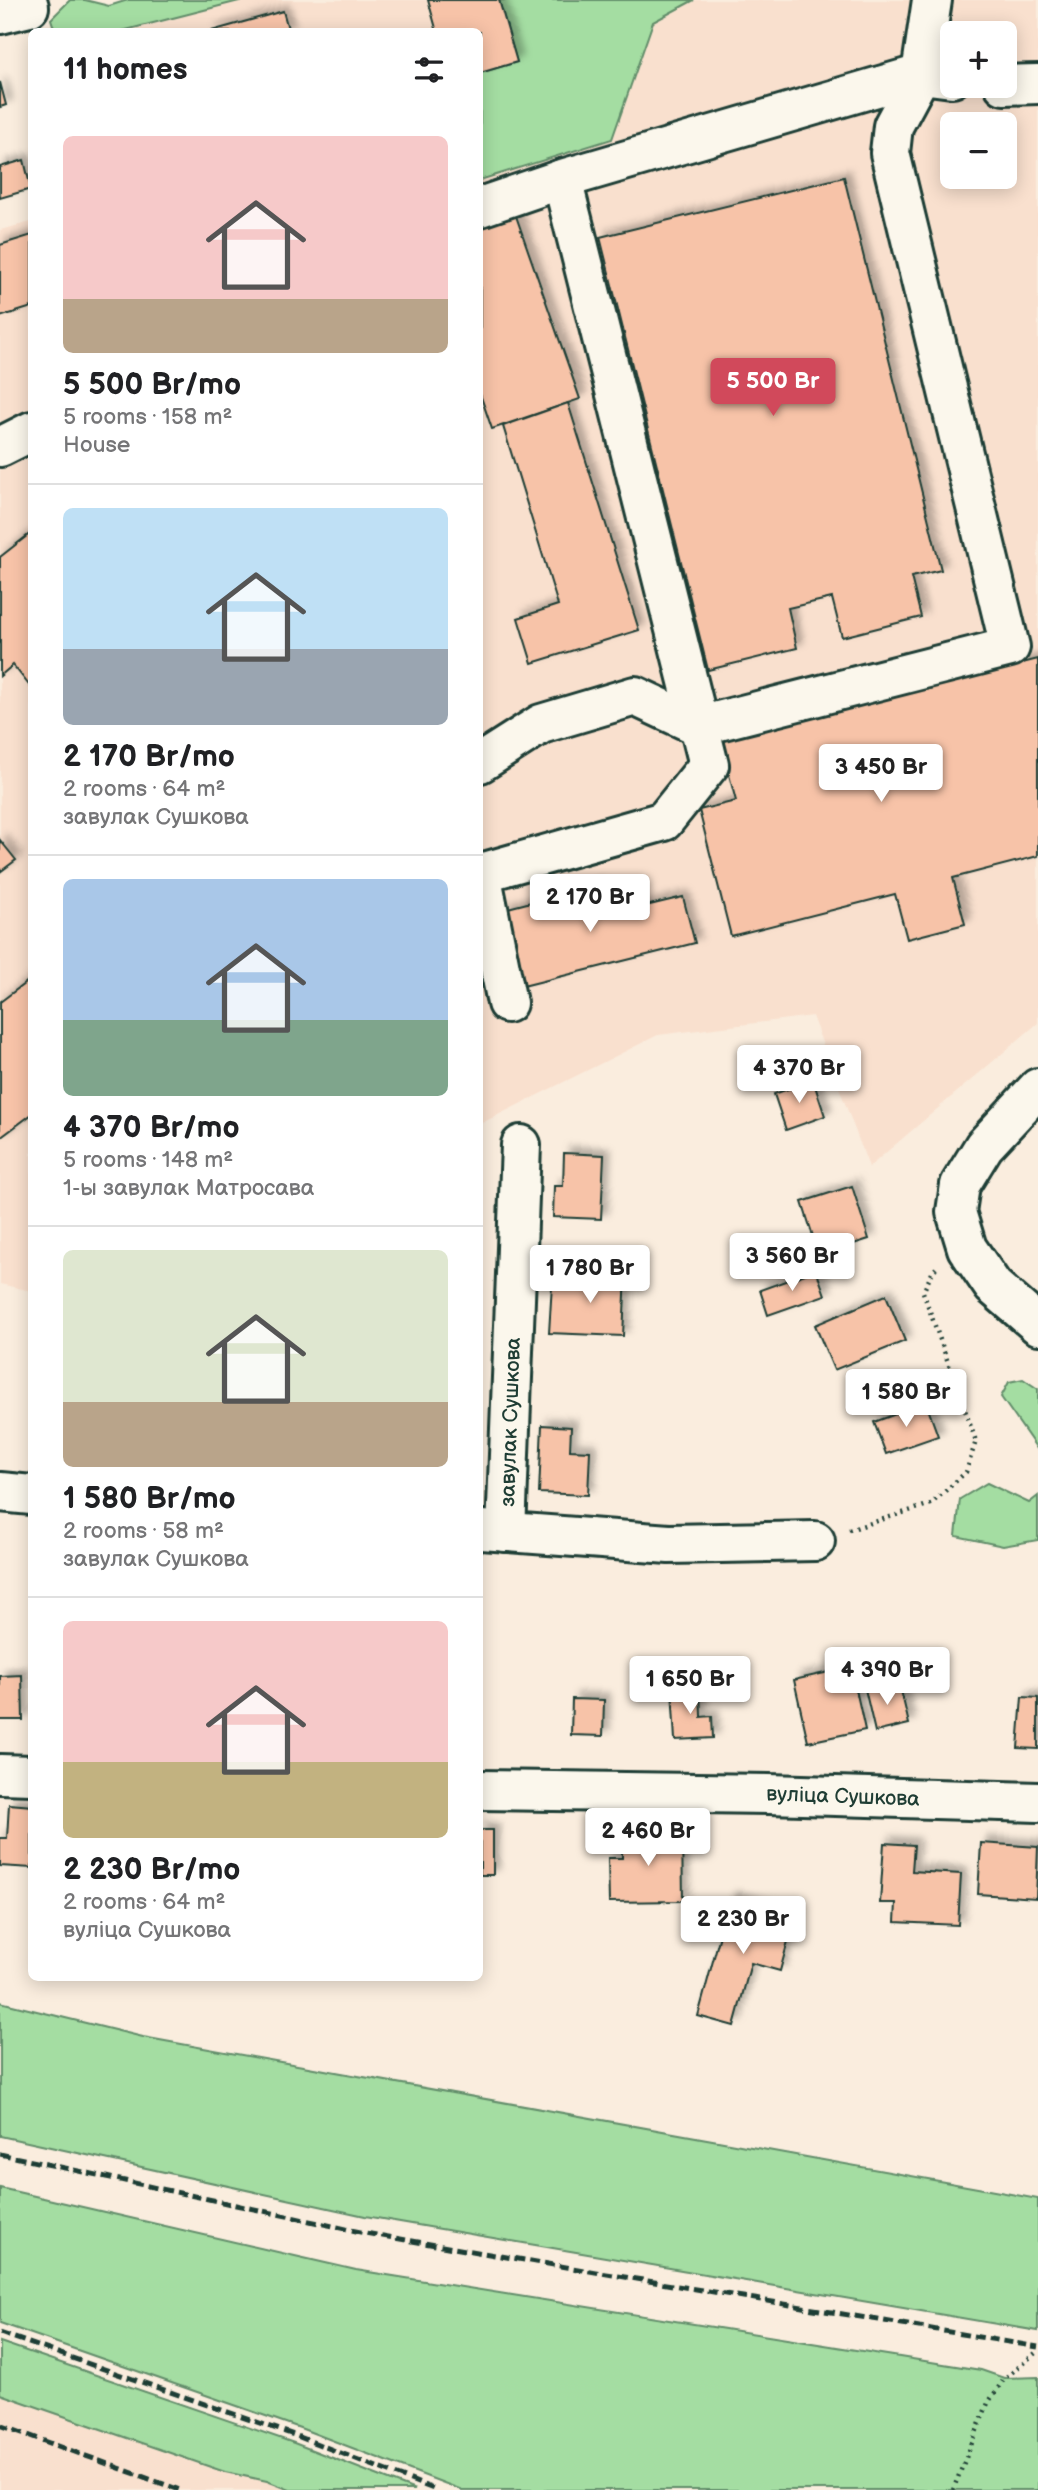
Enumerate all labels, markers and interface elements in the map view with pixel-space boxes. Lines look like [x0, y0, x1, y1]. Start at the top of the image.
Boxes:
map controls [940, 21, 1017, 189]
button: + [940, 21, 1017, 98]
icon: filters [410, 51, 448, 89]
text: 11 homes [63, 52, 187, 88]
button: − [940, 112, 1017, 189]
icon: home [193, 182, 319, 308]
pin: 5 500 Br [701, 358, 845, 418]
text: 5 500 Br/mo [63, 367, 241, 403]
text: 5 500 Br [726, 367, 820, 395]
text: 5 rooms · 158 m² [63, 403, 232, 431]
text: House [63, 431, 130, 459]
icon: home [193, 554, 319, 680]
text: 2 170 Br/mo [63, 739, 235, 775]
pin: 3 450 Br [809, 744, 953, 804]
text: 3 450 Br [835, 753, 927, 781]
text: 2 rooms · 64 m² [63, 775, 225, 803]
text: завулак Сушкова [63, 803, 249, 831]
pin: 2 170 Br [518, 874, 662, 934]
text: 2 170 Br [546, 883, 634, 911]
icon: home [193, 925, 319, 1051]
pin: 4 370 Br [727, 1046, 871, 1105]
text: 4 370 Br [753, 1054, 845, 1082]
text: 4 370 Br/mo [63, 1110, 240, 1146]
text: 5 rooms · 148 m² [63, 1146, 233, 1174]
text: 1-ы завулак Матросава [63, 1174, 314, 1202]
pin: 3 560 Br [720, 1234, 864, 1293]
text: 3 560 Br [746, 1242, 838, 1270]
pin: 1 780 Br [518, 1246, 662, 1305]
text: 1 780 Br [546, 1254, 634, 1282]
icon: home [193, 1296, 319, 1422]
street label: завулак Сушкова [495, 1336, 526, 1507]
pin: 1 580 Br [834, 1370, 978, 1429]
text: 1 580 Br [862, 1378, 950, 1406]
text: 1 580 Br/mo [63, 1481, 236, 1517]
text: 2 rooms · 58 m² [63, 1517, 224, 1545]
text: завулак Сушкова [63, 1545, 249, 1573]
pin: 4 390 Br [815, 1648, 959, 1707]
pin: 1 650 Br [618, 1656, 762, 1716]
text: 4 390 Br [841, 1656, 933, 1684]
text: 1 650 Br [645, 1665, 735, 1693]
icon: home [193, 1667, 319, 1793]
street label: вуліца Сушкова [766, 1781, 921, 1812]
pin: 2 460 Br [576, 1808, 720, 1868]
text: 2 460 Br [601, 1817, 695, 1845]
text: 2 230 Br/mo [63, 1852, 240, 1888]
text: 2 rooms · 64 m² [63, 1888, 225, 1916]
pin: 2 230 Br [671, 1896, 815, 1956]
text: 2 230 Br [697, 1905, 789, 1933]
text: вуліца Сушкова [63, 1916, 231, 1944]

